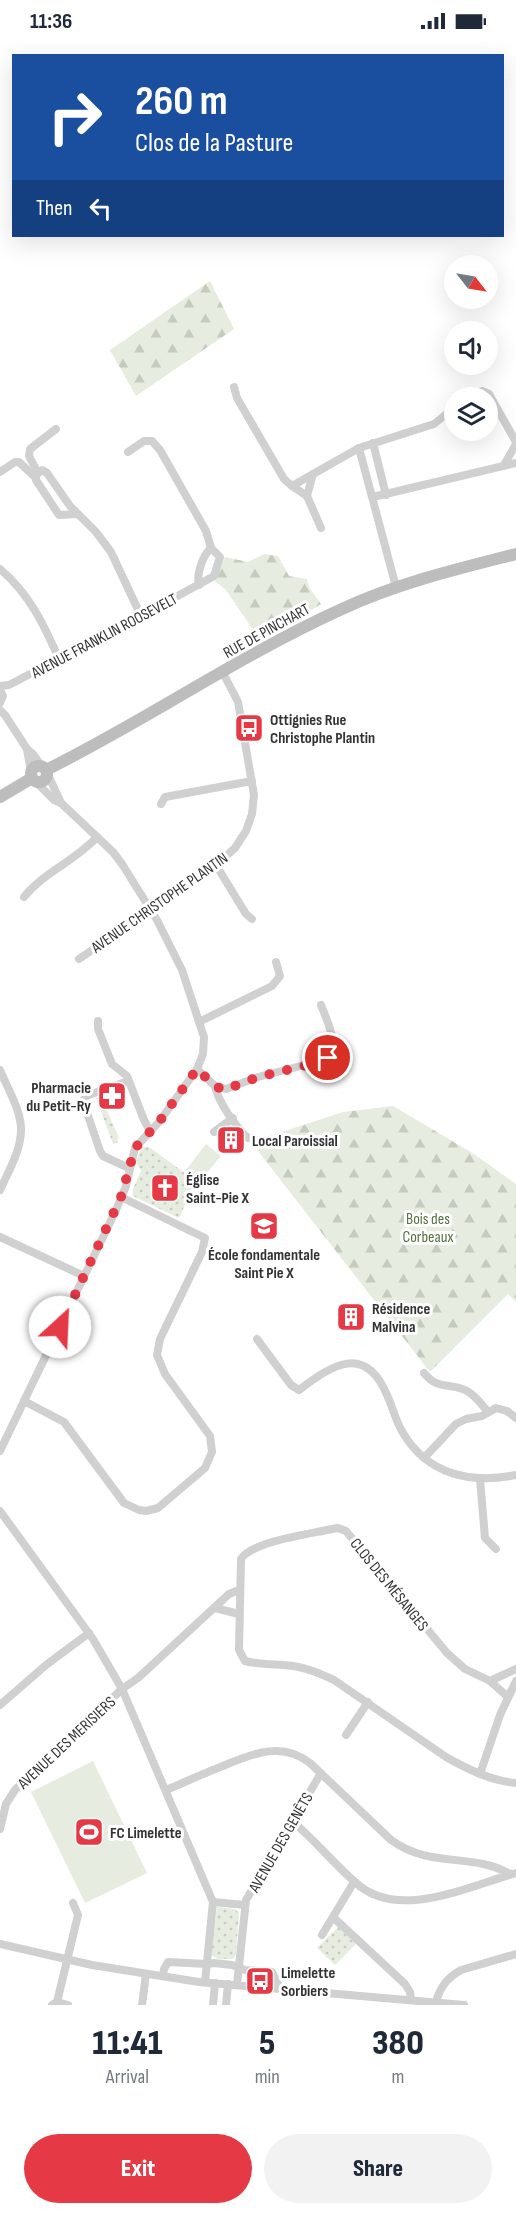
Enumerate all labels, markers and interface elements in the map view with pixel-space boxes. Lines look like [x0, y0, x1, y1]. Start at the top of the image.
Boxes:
text: 11:36 [30, 8, 72, 35]
text: 260 m [135, 76, 228, 127]
icon: right [36, 78, 114, 156]
text: Clos de la Pasture [135, 127, 293, 159]
icon: left [84, 192, 117, 225]
text: Then [36, 195, 72, 222]
north arrow [444, 255, 498, 309]
map controls [444, 255, 498, 441]
button: sound [444, 321, 498, 375]
button: layers [444, 387, 498, 441]
street label: AVENUE FRANKLIN ROOSEVELT [28, 590, 181, 683]
street label: RUE DE PINCHART [220, 600, 314, 663]
place label: Ottignies Rue Christophe Plantin [270, 711, 375, 748]
bus stop icon: Ottignies Rue Christophe Plantin [233, 712, 265, 744]
street label: AVENUE CHRISTOPHE PLANTIN [87, 849, 232, 958]
pin [302, 1032, 353, 1083]
icon: arrive [311, 1041, 344, 1074]
place label: Pharmacie du Petit-Ry [26, 1079, 91, 1116]
pharmacy icon: Pharmacie du Petit-Ry [96, 1080, 128, 1112]
building icon: Local Paroissial [215, 1124, 247, 1156]
place label: Local Paroissial [252, 1132, 338, 1151]
place label: Église Saint-Pie X [186, 1171, 249, 1208]
church icon: Église Saint-Pie X [149, 1172, 181, 1204]
school or university icon: École fondamentale Saint Pie X [248, 1210, 280, 1242]
park label: Bois des Corbeaux [403, 1210, 453, 1247]
place label: École fondamentale Saint Pie X [208, 1246, 320, 1283]
position arrow [28, 1295, 92, 1359]
place label: Résidence Malvina [372, 1300, 431, 1337]
building icon: Résidence Malvina [335, 1301, 367, 1333]
street label: CLOS DES MÉSANGES [346, 1535, 432, 1635]
street label: AVENUE DES MERISIERS [13, 1693, 120, 1794]
street label: AVENUE DES GENÊTS [245, 1789, 318, 1897]
sports icon: FC Limelette [73, 1816, 105, 1848]
place label: FC Limelette [110, 1824, 182, 1843]
place label: Limelette Sorbiers [281, 1964, 336, 2001]
bus stop icon: Limelette Sorbiers [244, 1965, 276, 1997]
text: 11:41 [92, 2022, 163, 2065]
text: 5 [259, 2022, 275, 2065]
text: 380 [372, 2022, 424, 2065]
text: Arrival [106, 2065, 149, 2089]
text: min [255, 2065, 280, 2089]
text: m [391, 2065, 404, 2089]
button: Exit [24, 2134, 252, 2203]
button: Share [264, 2134, 492, 2203]

